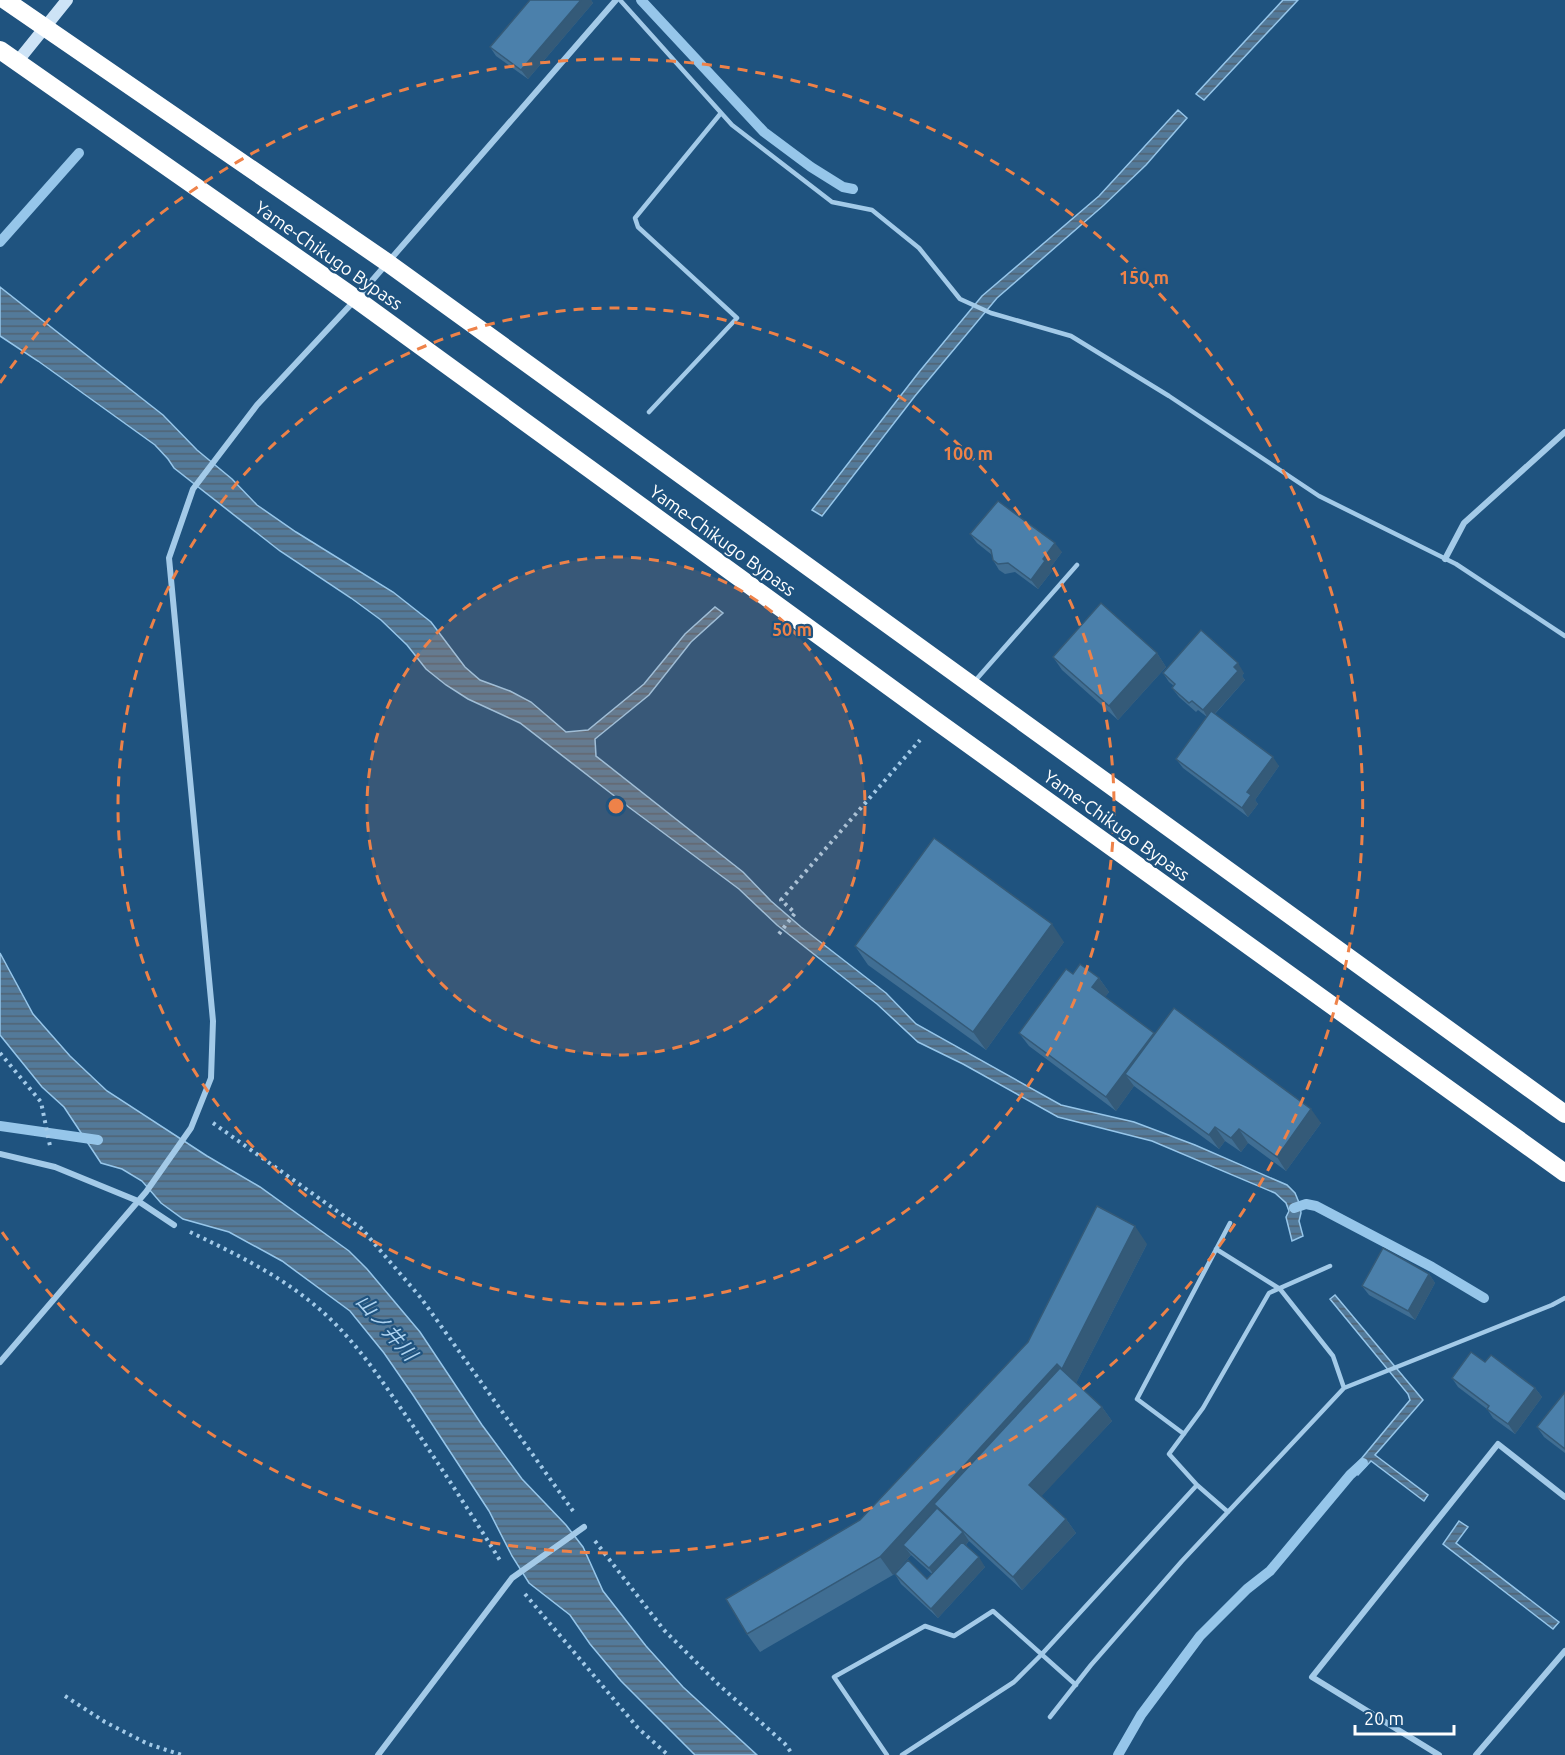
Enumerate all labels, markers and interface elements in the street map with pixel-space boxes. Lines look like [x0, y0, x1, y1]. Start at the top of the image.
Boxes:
street label: Yame-Chikugo Bypass [251, 197, 407, 314]
text: 150 m [1119, 267, 1169, 287]
text: 100 m [943, 443, 993, 463]
street label: Yame-Chikugo Bypass [646, 480, 800, 600]
text: 50 m [772, 619, 812, 639]
street label: Yame-Chikugo Bypass [1040, 765, 1194, 885]
centre of rings [606, 796, 626, 816]
water label: 山ノ井川 [352, 1289, 423, 1366]
scale bar [1355, 1698, 1454, 1736]
text: 20 m [1364, 1708, 1404, 1728]

